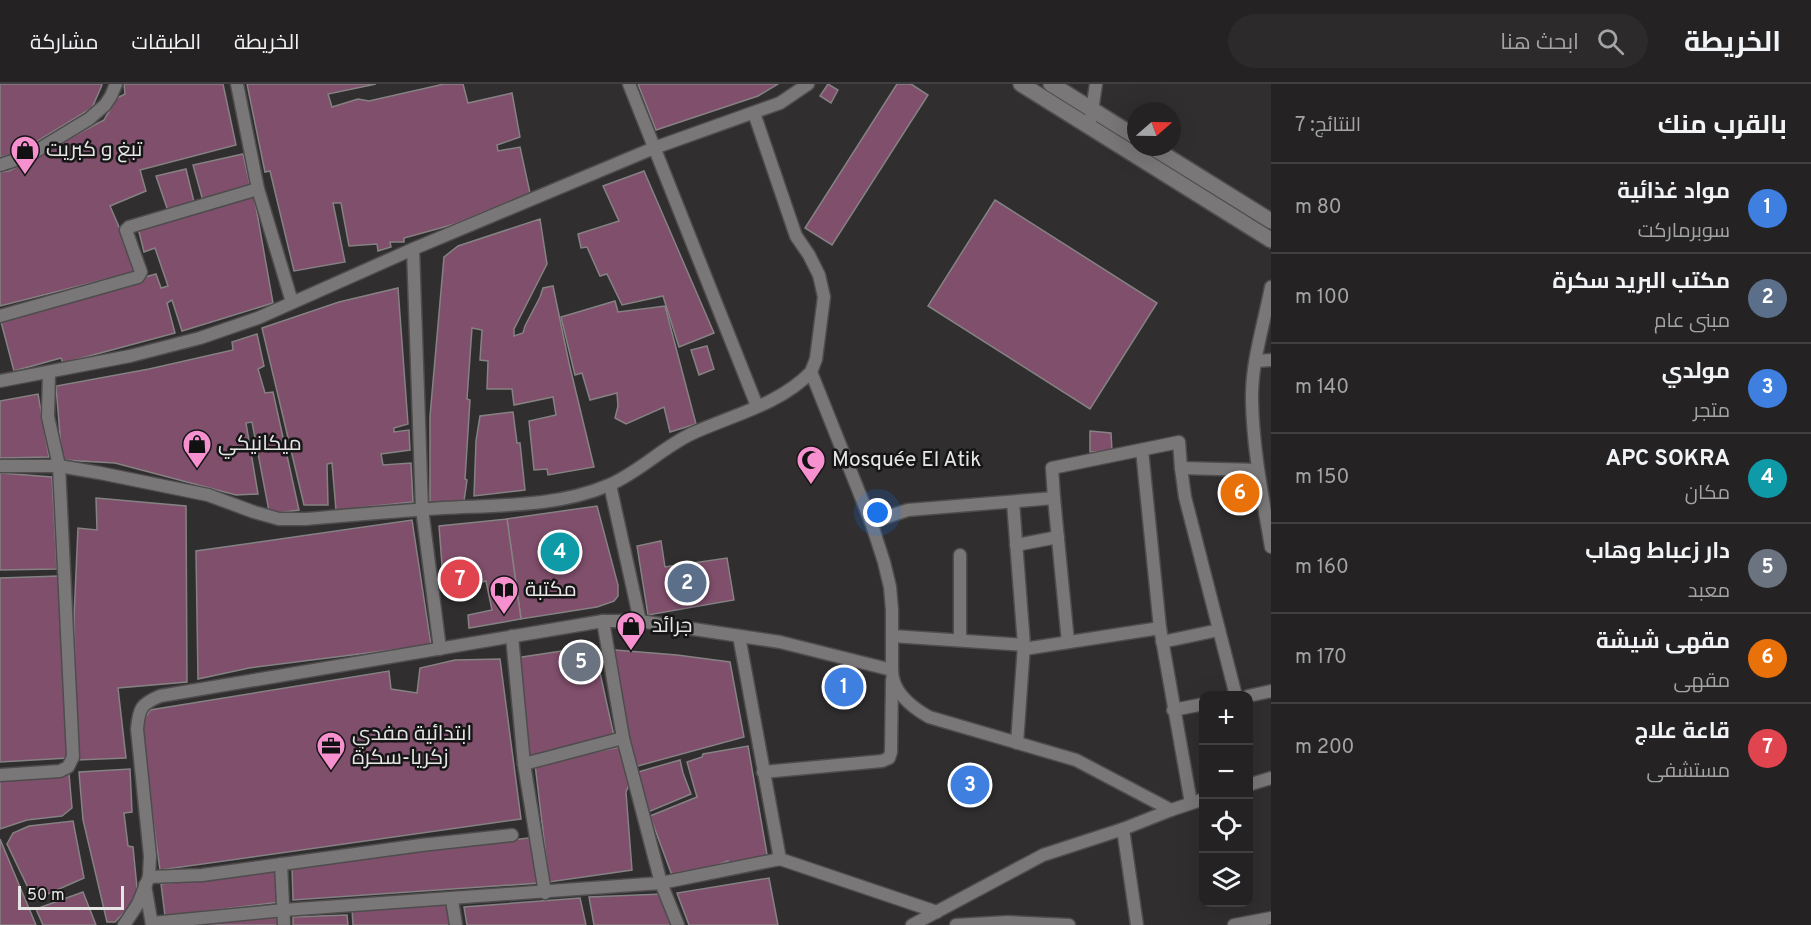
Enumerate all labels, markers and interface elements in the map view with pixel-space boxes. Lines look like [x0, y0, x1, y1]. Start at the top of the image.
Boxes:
search box [1228, 14, 1648, 68]
icon: search [1594, 25, 1627, 58]
text: الخريطة [1684, 26, 1781, 62]
text: مشاركة [30, 30, 99, 57]
text: الطبقات [132, 30, 201, 57]
text: الخريطة [234, 30, 300, 57]
text: ابحث هنا [1500, 30, 1579, 57]
north arrow [1127, 102, 1181, 156]
text: بالقرب منك [1658, 110, 1787, 143]
text: النتائج: 7 [1295, 113, 1361, 139]
shop icon: تبغ و كبريت [9, 134, 41, 176]
place label: تبغ و كبريت [46, 137, 143, 164]
text: مواد غذائية [1617, 179, 1730, 206]
text: 80 m [1295, 195, 1342, 221]
text: 1 [1764, 195, 1772, 221]
text: سوبرماركت [1638, 219, 1730, 245]
text: مكتب البريد سكرة [1553, 269, 1730, 296]
text: 100 m [1295, 285, 1350, 311]
text: 2 [1761, 285, 1774, 311]
text: مبنى عام [1654, 309, 1730, 335]
text: مولدي [1662, 359, 1730, 386]
text: 140 m [1295, 375, 1349, 401]
text: 3 [1762, 375, 1774, 401]
text: متجر [1693, 399, 1730, 425]
shop icon: ميكانيكي [181, 428, 213, 470]
place label: ميكانيكي [218, 431, 302, 459]
mosque icon: Mosquée El Atik [795, 444, 827, 486]
text: APC SOKRA [1606, 446, 1730, 473]
place label: Mosquée El Atik [832, 447, 981, 474]
text: 150 m [1295, 465, 1349, 491]
text: 4 [1761, 465, 1774, 491]
pin: 6 [1220, 470, 1260, 516]
text: مكان [1685, 481, 1730, 507]
your location [863, 498, 892, 527]
pin: 4 [540, 530, 580, 574]
text: دار زعباط وهاب [1585, 539, 1730, 566]
text: 160 m [1295, 555, 1349, 581]
text: 5 [1761, 555, 1774, 581]
pin: 7 [440, 556, 480, 602]
pin: 2 [668, 560, 706, 606]
library icon: مكتبة [488, 574, 520, 616]
place label: مكتبة [525, 577, 577, 604]
text: معبد [1688, 579, 1730, 605]
shop icon: جرائد [615, 610, 647, 652]
place label: جرائد [652, 613, 692, 640]
text: مقهى شيشة [1596, 629, 1730, 656]
pin: 5 [562, 640, 600, 684]
text: 170 m [1295, 645, 1347, 671]
text: 6 [1761, 645, 1774, 671]
pin: 1 [824, 664, 864, 710]
text: مقهى [1674, 669, 1730, 695]
map controls [1199, 691, 1253, 907]
button: + [1199, 691, 1253, 745]
text: قاعة علاج [1635, 719, 1730, 746]
place label: ابتدائية مفدي زكريا-سكرة [352, 721, 472, 772]
office icon: ابتدائية مفدي زكريا-سكرة [315, 730, 347, 772]
text: 200 m [1295, 735, 1354, 761]
text: 7 [1762, 735, 1773, 761]
button: − [1199, 745, 1253, 799]
text: مستشفى [1646, 759, 1730, 785]
pin: 3 [950, 762, 990, 808]
button: locate [1199, 799, 1253, 853]
button: layers [1199, 853, 1253, 907]
scale bar [18, 883, 124, 910]
text: 50 m [27, 886, 65, 906]

